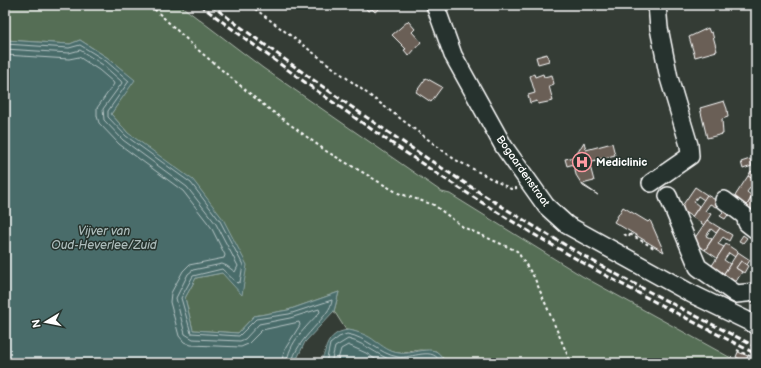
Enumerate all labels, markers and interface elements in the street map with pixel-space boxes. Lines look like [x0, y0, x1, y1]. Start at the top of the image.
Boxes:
street label: Bogaardenstraat [494, 133, 553, 210]
hospital icon: Mediclinic [571, 151, 593, 173]
place label: Mediclinic [596, 156, 647, 169]
water label: Vijver van Oud-Heverlee/Zuid [51, 224, 158, 253]
north arrow [26, 302, 66, 342]
text: N [30, 318, 44, 329]

